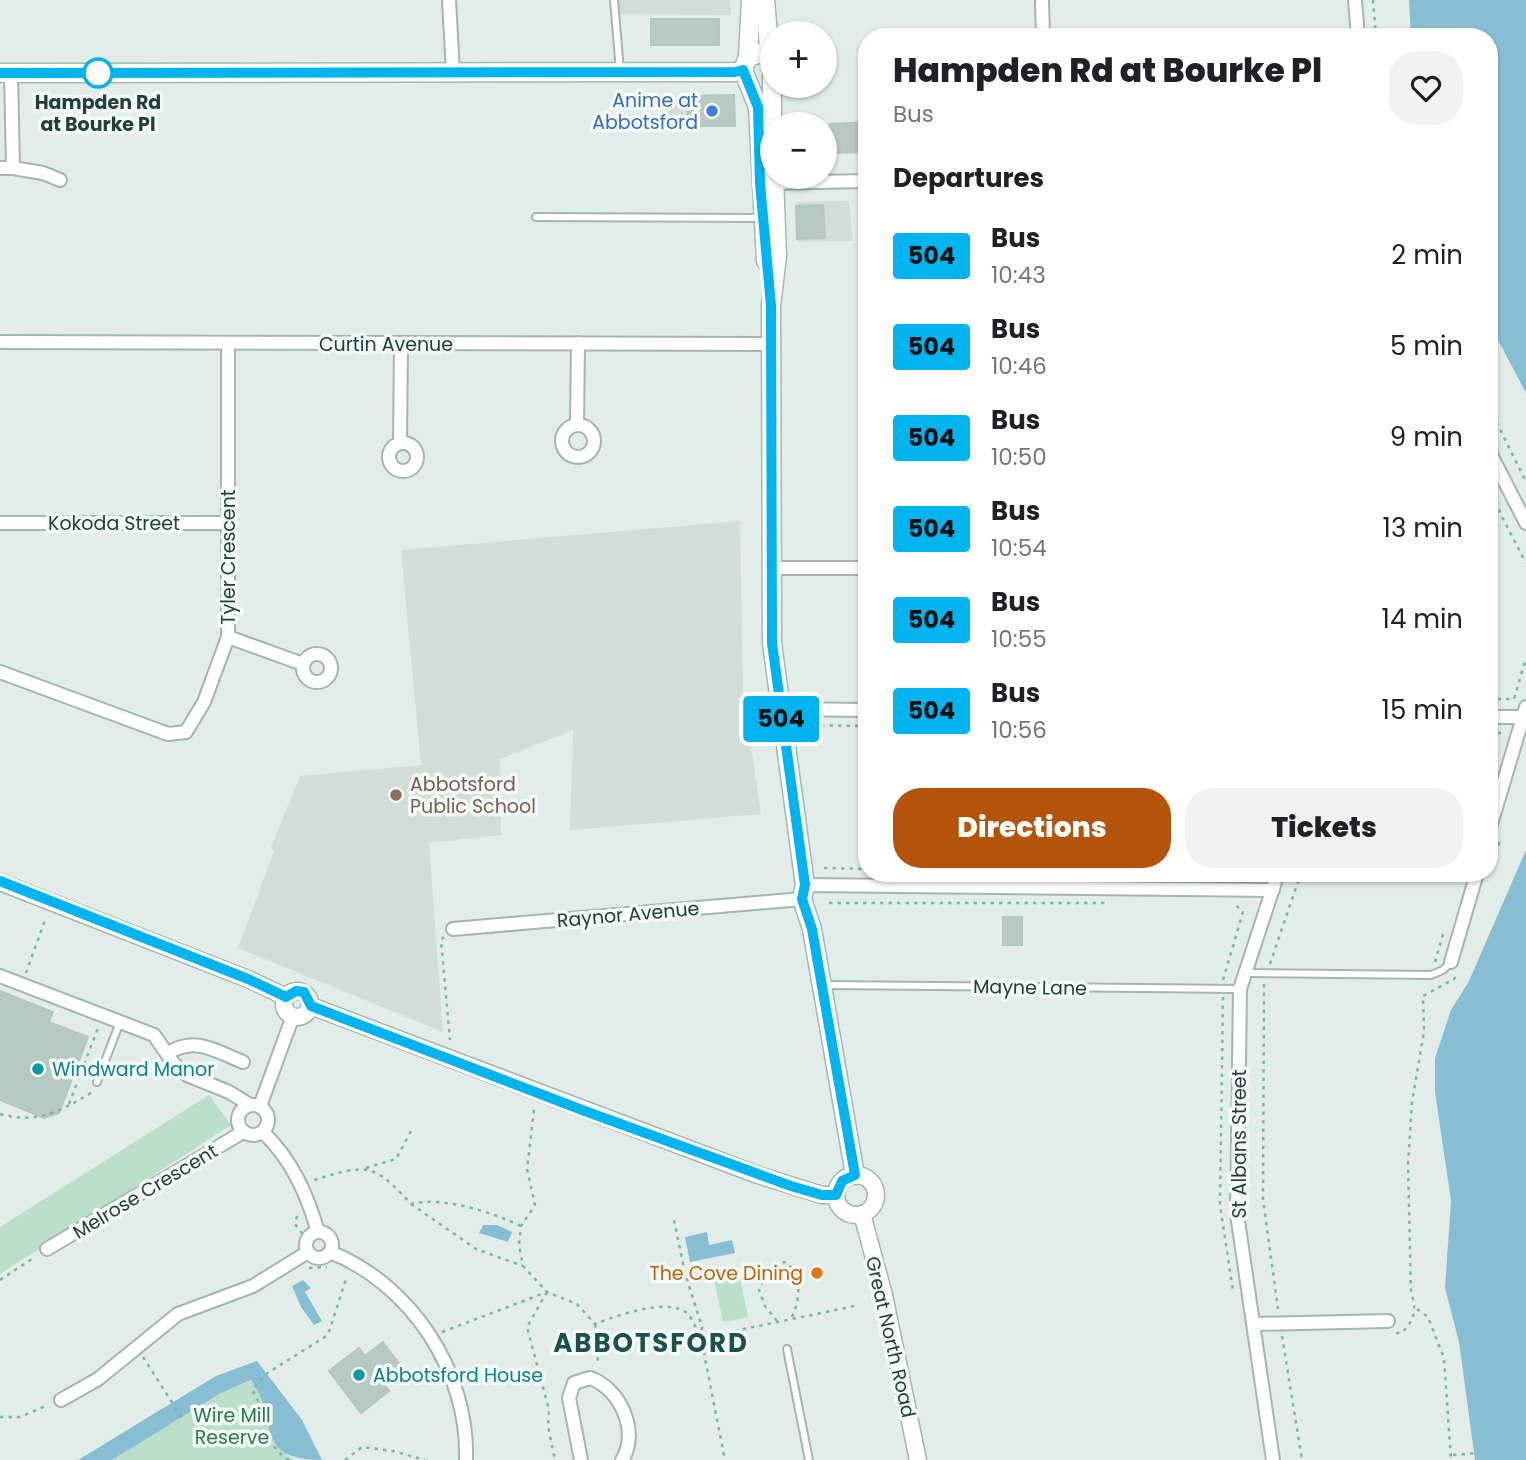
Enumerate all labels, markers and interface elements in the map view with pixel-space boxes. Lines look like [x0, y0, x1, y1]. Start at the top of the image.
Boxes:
map controls [760, 21, 837, 189]
button: + [760, 21, 837, 98]
text: Hampden Rd at Bourke Pl [893, 47, 1322, 94]
button: heart [1389, 51, 1463, 125]
marker: Hampden Rd at Bourke Pl [83, 58, 113, 88]
place label: Anime at Abbotsford [592, 87, 698, 136]
place label: Hampden Rd at Bourke Pl [35, 89, 161, 138]
text: Bus [893, 98, 934, 130]
marker: Anime at Abbotsford [704, 103, 720, 119]
button: − [760, 112, 837, 189]
text: Departures [893, 160, 1044, 196]
text: Bus [991, 220, 1040, 256]
text: 2 min [1391, 237, 1463, 273]
text: 504 [908, 239, 955, 272]
text: 10:43 [991, 259, 1046, 291]
text: Bus [991, 311, 1040, 347]
text: 5 min [1390, 328, 1463, 364]
text: 504 [908, 330, 955, 363]
street label: Curtin Avenue [319, 331, 453, 358]
text: 10:46 [991, 350, 1047, 382]
text: Bus [991, 402, 1040, 438]
text: 9 min [1390, 419, 1463, 455]
text: 504 [908, 421, 955, 454]
text: 10:50 [991, 441, 1047, 473]
street label: Tyler Crescent [215, 489, 242, 625]
text: Bus [991, 493, 1040, 529]
street label: Kokoda Street [48, 510, 180, 537]
text: 13 min [1383, 510, 1463, 546]
text: 504 [908, 512, 955, 545]
text: 10:54 [991, 532, 1047, 564]
text: Bus [991, 584, 1040, 620]
text: 14 min [1382, 601, 1463, 637]
text: 504 [908, 603, 955, 636]
text: 10:55 [991, 623, 1047, 655]
text: Bus [991, 675, 1040, 711]
text: 15 min [1382, 692, 1463, 728]
text: 504 [908, 694, 955, 727]
line badge: 504 [741, 696, 821, 742]
text: 504 [757, 702, 805, 735]
text: 10:56 [991, 714, 1047, 746]
place label: Abbotsford Public School [410, 771, 536, 820]
marker: Abbotsford Public School [388, 787, 404, 803]
button: Directions [893, 788, 1171, 868]
button: Tickets [1185, 788, 1463, 868]
street label: Raynor Avenue [556, 895, 700, 934]
street label: Mayne Lane [973, 973, 1087, 1002]
place label: Windward Manor [52, 1056, 214, 1083]
marker: Windward Manor [30, 1061, 46, 1077]
street label: St Albans Street [1226, 1069, 1253, 1219]
street label: Melrose Crescent [68, 1137, 223, 1245]
street label: Great North Road [859, 1254, 922, 1420]
place label: The Cove Dining [649, 1260, 803, 1287]
marker: The Cove Dining [809, 1265, 825, 1281]
district label: ABBOTSFORD [553, 1325, 749, 1361]
place label: Abbotsford House [373, 1362, 543, 1389]
marker: Abbotsford House [351, 1367, 367, 1383]
park label: Wire Mill Reserve [193, 1402, 271, 1451]

